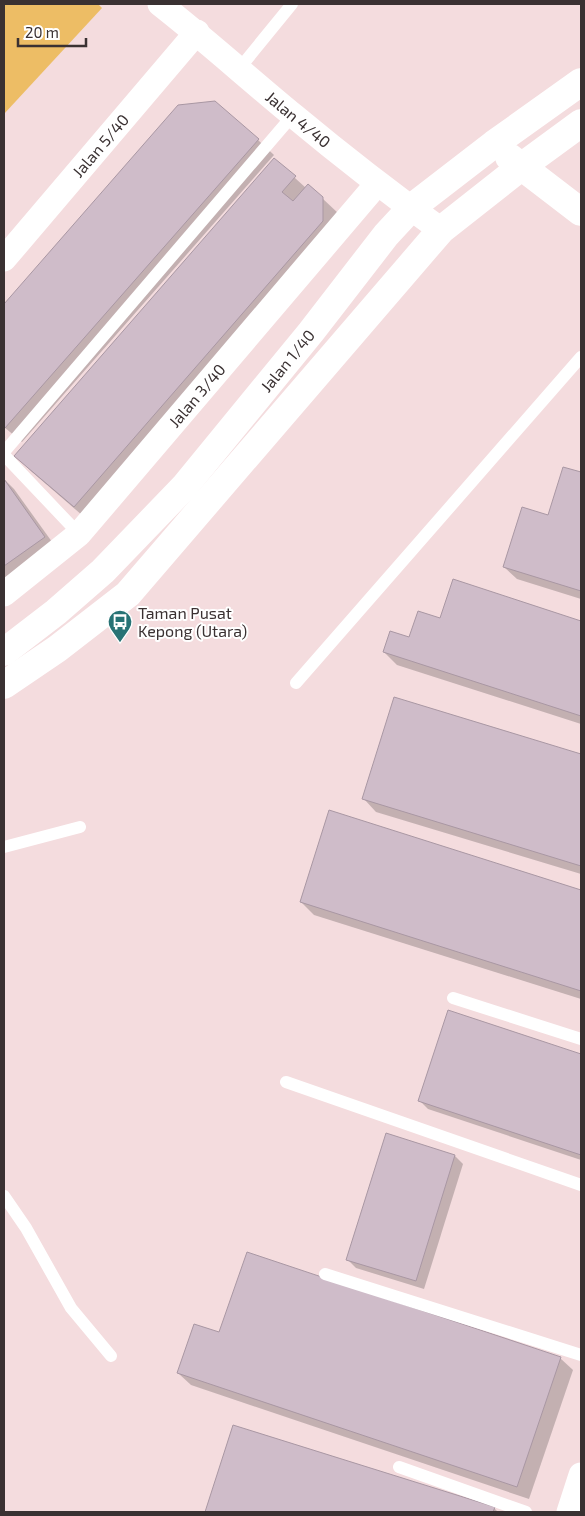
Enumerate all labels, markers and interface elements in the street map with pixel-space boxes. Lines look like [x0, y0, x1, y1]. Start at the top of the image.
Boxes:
scale bar [18, 15, 85, 47]
text: 20 m [25, 23, 59, 41]
street label: Jalan 4/40 [262, 87, 335, 151]
street label: Jalan 5/40 [68, 110, 132, 181]
street label: Jalan 1/40 [256, 325, 318, 395]
street label: Jalan 3/40 [164, 360, 229, 431]
place label: Taman Pusat Kepong (Utara) [138, 603, 247, 640]
bus stop icon: Taman Pusat Kepong (Utara) [107, 609, 133, 643]

